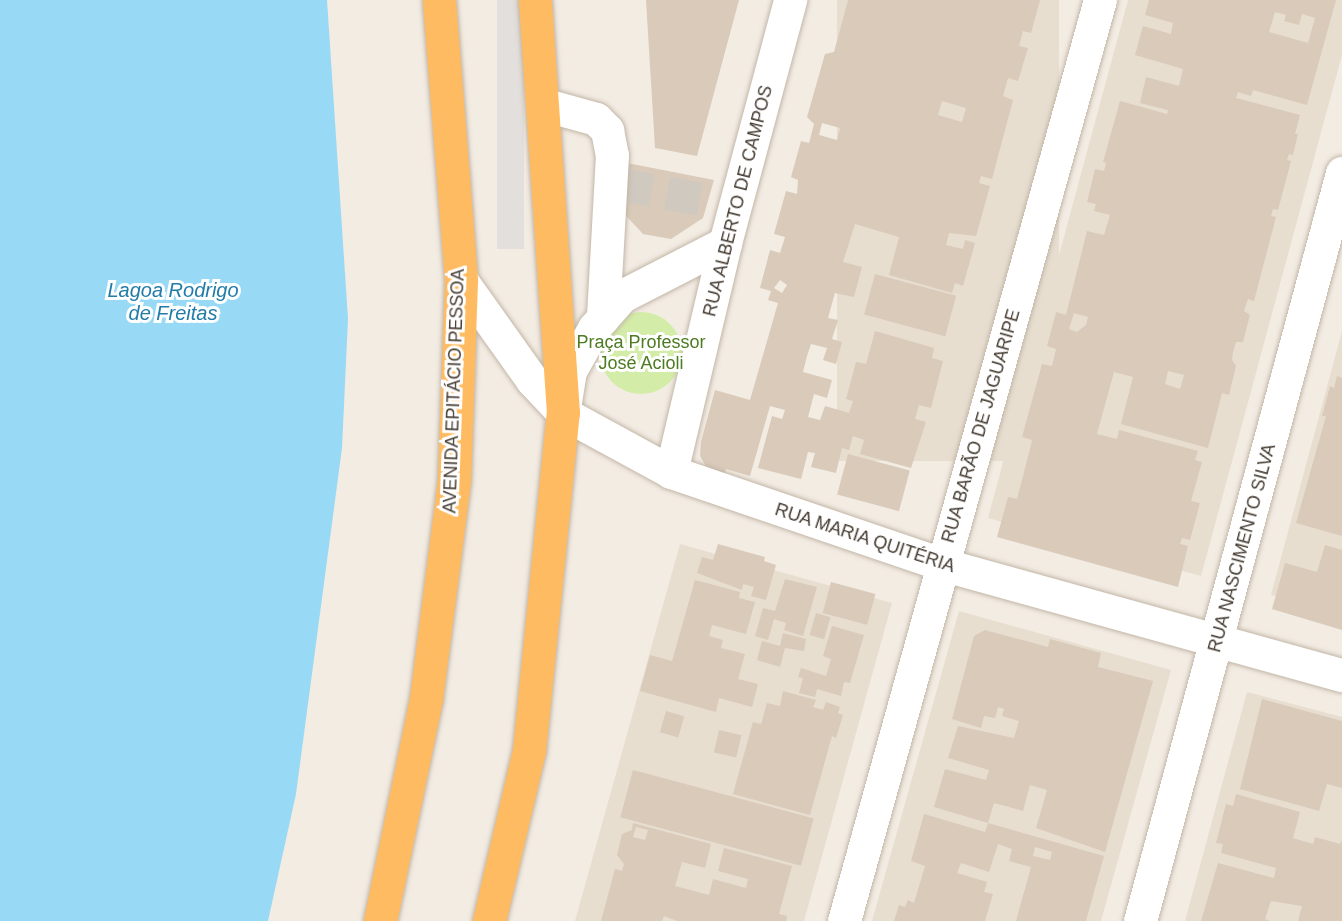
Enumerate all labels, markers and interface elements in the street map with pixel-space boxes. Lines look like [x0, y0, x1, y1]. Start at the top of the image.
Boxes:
street label: RUA ALBERTO DE CAMPOS [699, 82, 777, 320]
street label: AVENIDA EPITÁCIO PESSOA [439, 268, 469, 514]
water label: Lagoa Rodrigo de Freitas [107, 278, 239, 325]
street label: RUA BARÃO DE JAGUARIPE [937, 306, 1025, 546]
park label: Praça Professor José Acioli [576, 332, 706, 374]
street label: RUA NASCIMENTO SILVA [1204, 441, 1280, 655]
street label: RUA MARIA QUITÉRIA [771, 498, 959, 578]

